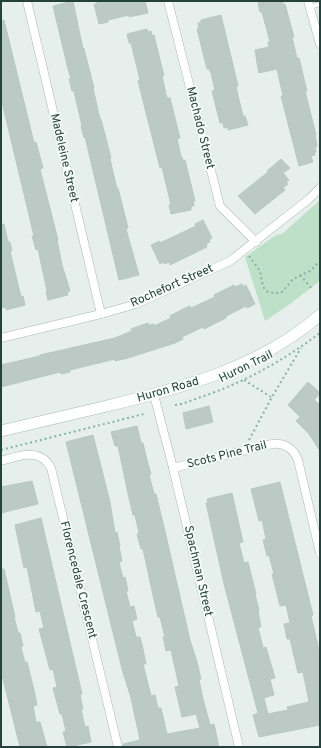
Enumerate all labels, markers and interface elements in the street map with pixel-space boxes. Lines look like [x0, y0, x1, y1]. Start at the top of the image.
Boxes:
street label: Machado Street [182, 85, 218, 171]
street label: Madeleine Street [46, 112, 82, 204]
street label: Rochefort Street [128, 261, 216, 311]
street label: Huron Trail [216, 347, 276, 387]
street label: Huron Road [135, 374, 201, 406]
street label: Scots Pine Trail [185, 437, 269, 473]
street label: Florencedale Crescent [56, 520, 100, 640]
street label: Spachman Street [180, 524, 216, 618]

